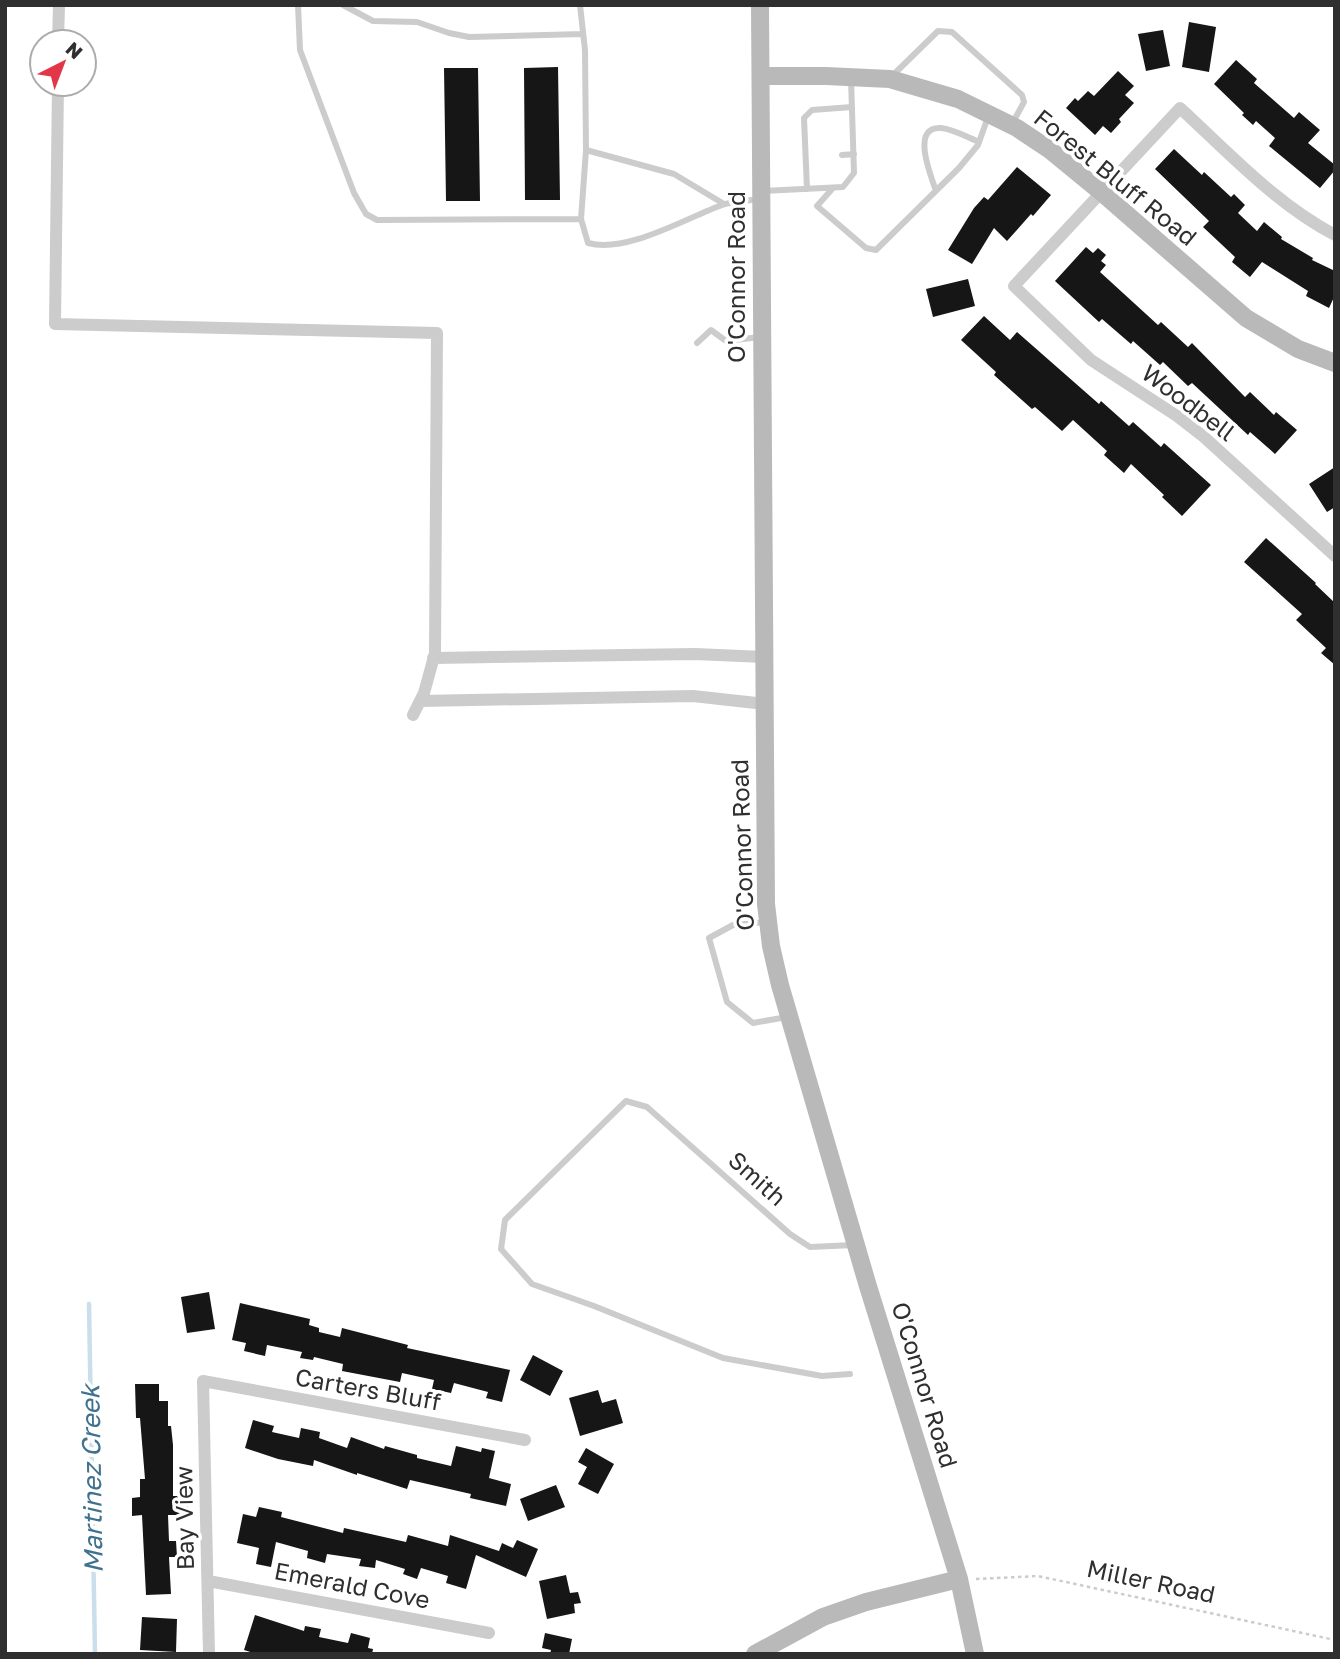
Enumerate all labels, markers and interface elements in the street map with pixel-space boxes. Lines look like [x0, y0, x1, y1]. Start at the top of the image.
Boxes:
north arrow [28, 28, 98, 98]
text: N [62, 37, 88, 63]
street label: Forest Bluff Road [1029, 102, 1203, 251]
street label: O'Connor Road [721, 191, 750, 363]
street label: Woodbell [1136, 357, 1241, 446]
street label: O'Connor Road [724, 759, 759, 931]
street label: Smith [723, 1145, 793, 1211]
street label: O'Connor Road [886, 1298, 964, 1471]
street label: Carters Bluff [293, 1361, 444, 1416]
water label: Martinez Creek [74, 1382, 109, 1573]
street label: Bay View [168, 1466, 199, 1570]
street label: Miller Road [1085, 1553, 1218, 1608]
street label: Emerald Cove [272, 1555, 433, 1614]

